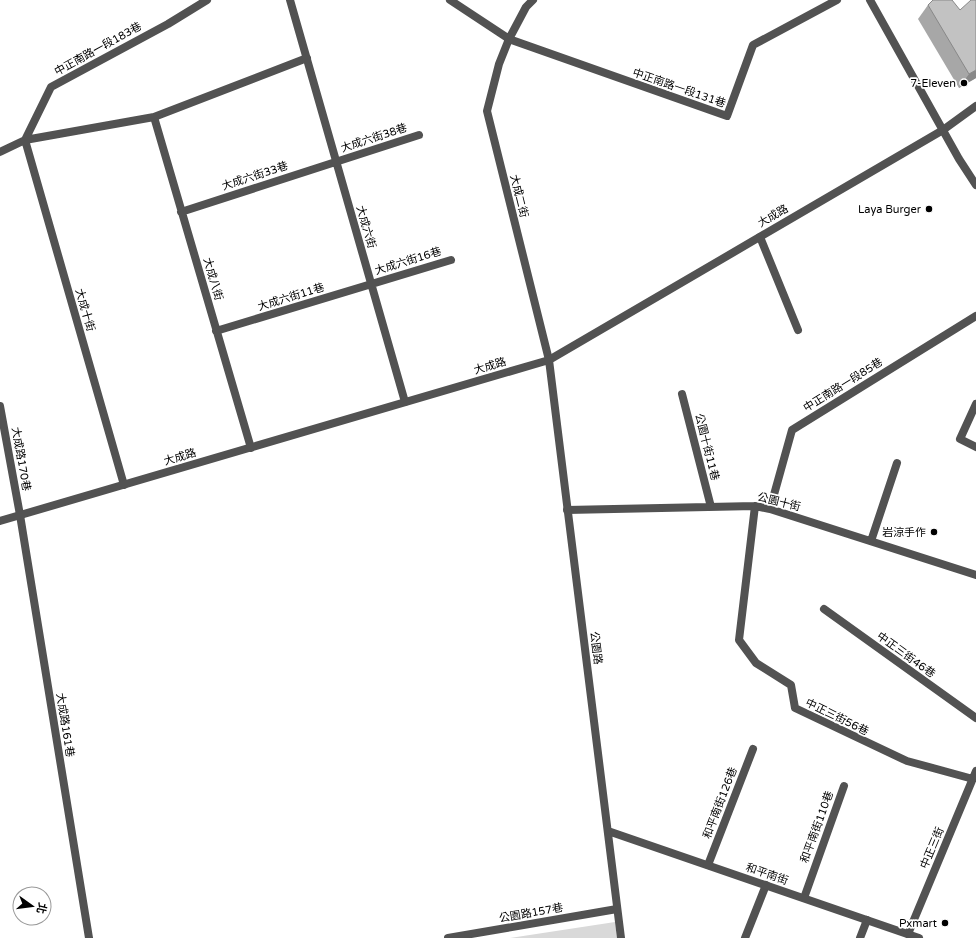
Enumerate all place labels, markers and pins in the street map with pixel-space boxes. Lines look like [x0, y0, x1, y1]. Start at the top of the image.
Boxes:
place label: 7-Eleven [910, 77, 956, 90]
marker: 7-Eleven [959, 78, 969, 88]
place label: Laya Burger [858, 203, 922, 216]
marker: Laya Burger [924, 204, 934, 214]
place label: 岩涼手作 [882, 526, 926, 539]
marker: 岩涼手作 [929, 527, 939, 537]
place label: Pxmart [899, 917, 937, 930]
marker: Pxmart [940, 918, 950, 928]

